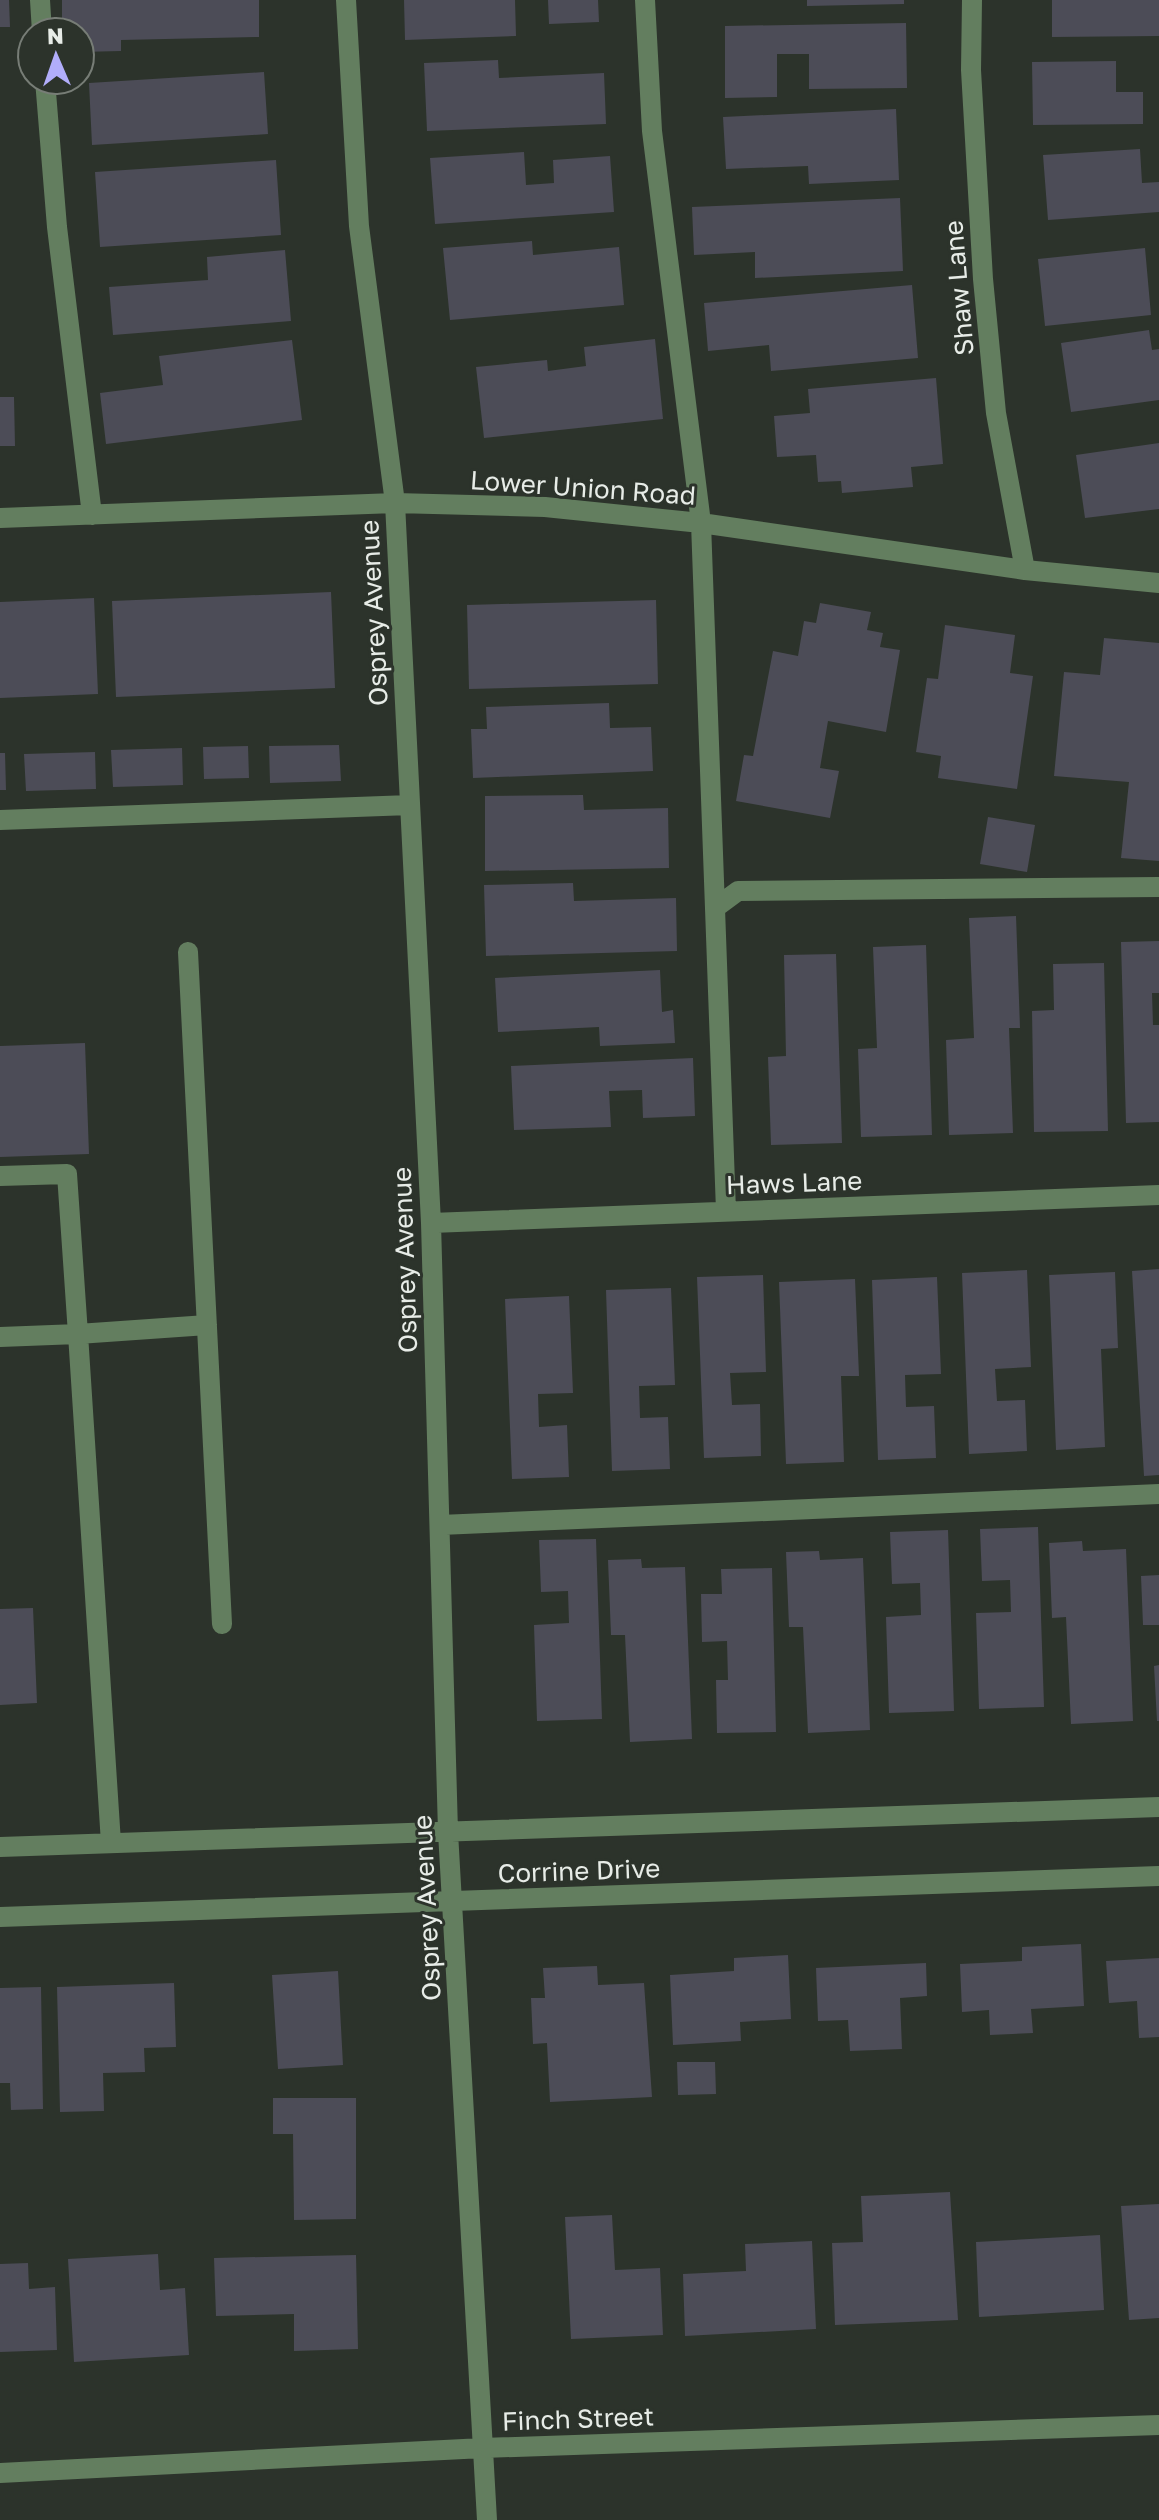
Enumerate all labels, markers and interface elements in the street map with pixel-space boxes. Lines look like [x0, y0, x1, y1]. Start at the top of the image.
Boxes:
north arrow [16, 16, 96, 96]
text: N [46, 22, 64, 49]
street label: Shaw Lane [937, 219, 980, 357]
street label: Lower Union Road [469, 464, 697, 511]
street label: Osprey Avenue [353, 519, 394, 707]
street label: Haws Lane [725, 1165, 863, 1200]
street label: Osprey Avenue [386, 1166, 423, 1354]
street label: Osprey Avenue [406, 1814, 447, 2002]
street label: Corrine Drive [497, 1852, 661, 1889]
street label: Finch Street [501, 2400, 655, 2437]

